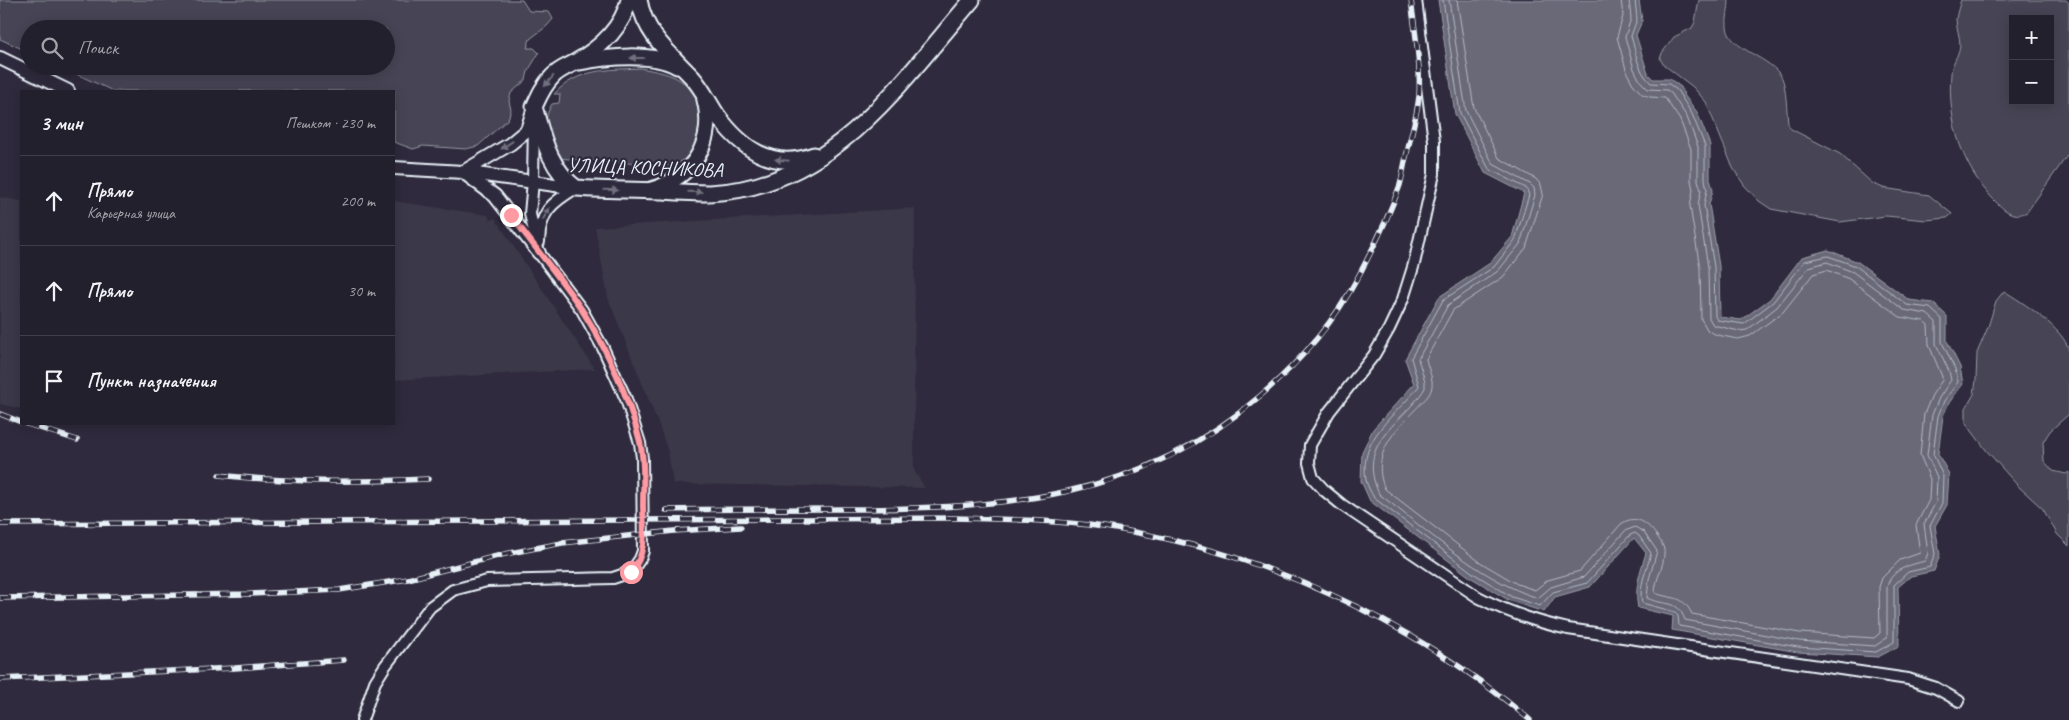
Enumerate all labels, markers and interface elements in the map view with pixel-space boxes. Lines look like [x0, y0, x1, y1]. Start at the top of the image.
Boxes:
map controls [2009, 15, 2054, 105]
button: + [2009, 15, 2054, 60]
search box [20, 20, 395, 75]
icon: search [38, 34, 66, 62]
text: Поиск [78, 36, 118, 60]
one-way arrow [628, 54, 644, 62]
button: − [2009, 60, 2054, 105]
one-way arrow [543, 74, 555, 86]
text: 3 мин [40, 110, 83, 136]
text: Пешком · 230 m [286, 113, 375, 133]
one-way arrow [500, 140, 514, 150]
street label: УЛИЦА КОСНИКОВА [567, 152, 724, 183]
one-way arrow [774, 156, 790, 164]
text: Прямо [87, 179, 132, 203]
one-way arrow [604, 186, 620, 194]
icon: ahead [40, 187, 68, 215]
one-way arrow [688, 189, 704, 197]
text: 200 m [341, 191, 375, 211]
text: Карьерная улица [87, 203, 175, 223]
route end [500, 204, 523, 227]
one-way arrow [542, 206, 550, 221]
icon: ahead [40, 277, 68, 305]
text: Прямо [87, 279, 132, 303]
text: 30 m [348, 281, 375, 301]
icon: arrive [40, 367, 68, 395]
text: Пункт назначения [87, 369, 216, 393]
route start [620, 561, 643, 584]

